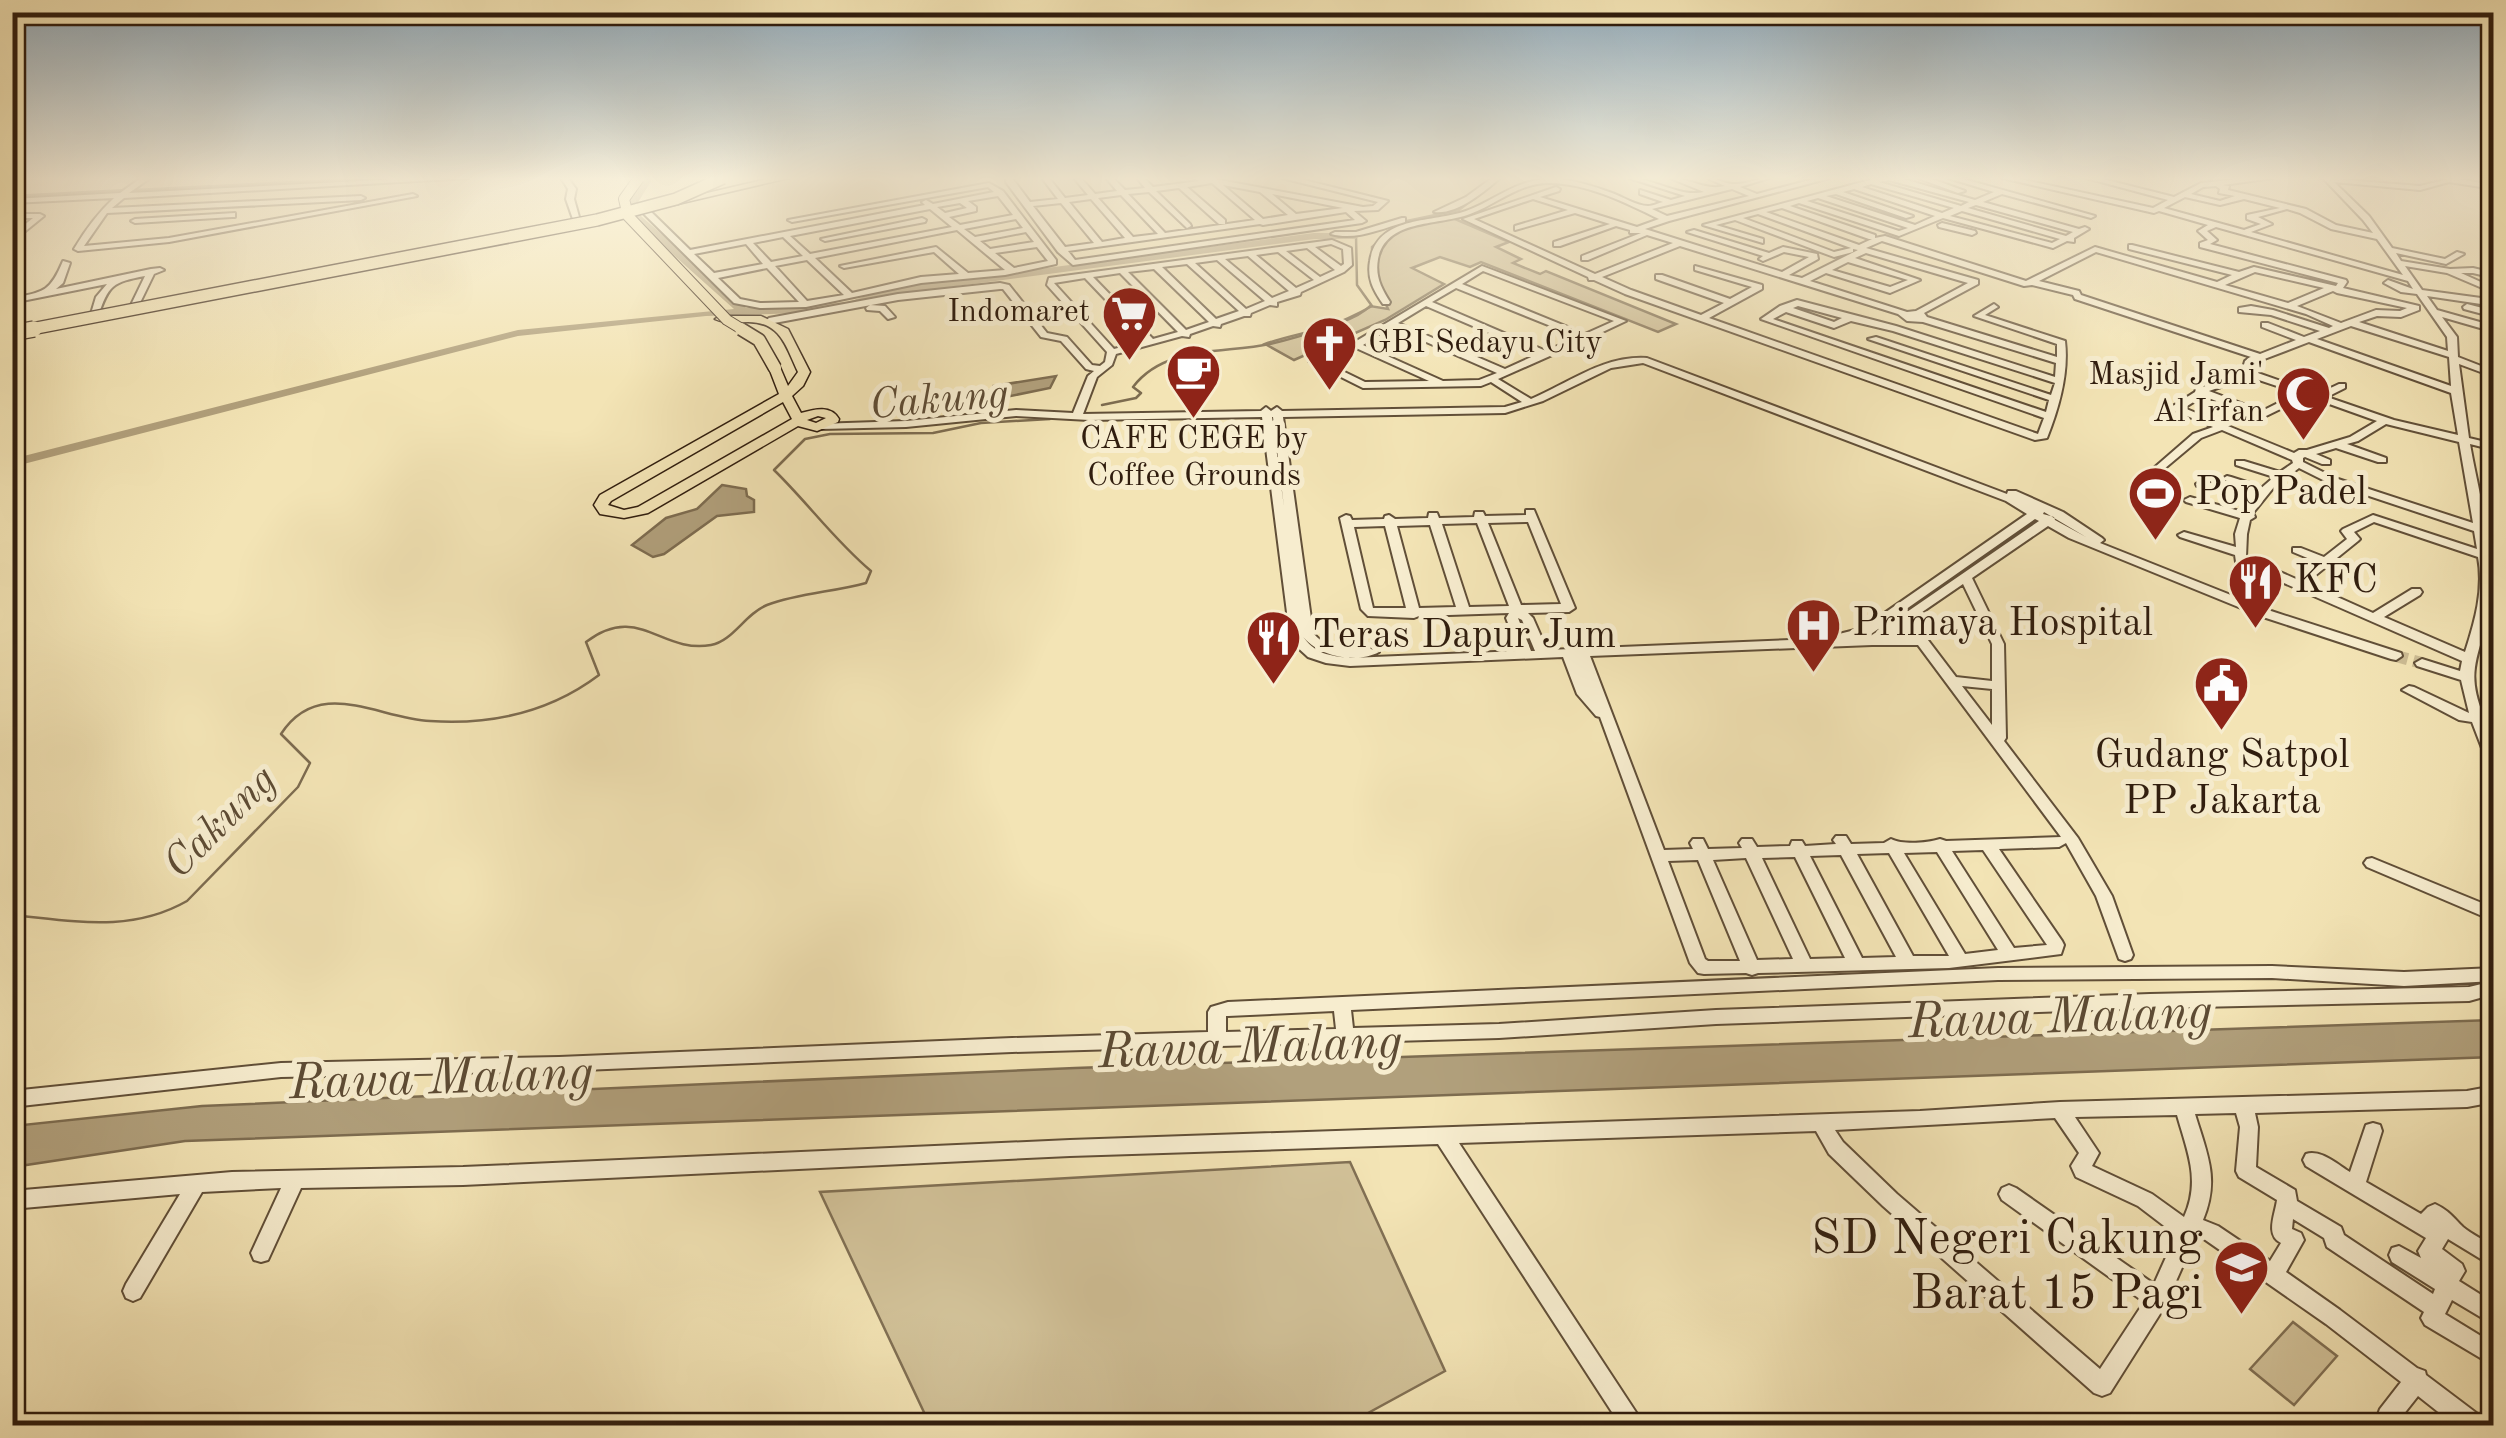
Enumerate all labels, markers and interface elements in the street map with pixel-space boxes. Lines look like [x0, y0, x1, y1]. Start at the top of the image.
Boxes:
supermarket icon: Indomaret [1099, 283, 1159, 362]
place label: Indomaret [947, 297, 1090, 329]
church icon: GBI Sedayu City [1299, 314, 1359, 393]
place label: GBI Sedayu City [1368, 328, 1603, 360]
cafe icon: CAFE CEGE by Coffee Grounds [1164, 341, 1224, 420]
place label: Masjid Jami' Al Irfan [2088, 360, 2264, 429]
mosque icon: Masjid Jami' Al Irfan [2273, 364, 2333, 443]
water label: Cakung [868, 374, 1010, 428]
place label: CAFE CEGE by Coffee Grounds [1080, 424, 1308, 493]
sports icon: Pop Padel [2126, 464, 2186, 543]
place label: Pop Padel [2195, 474, 2367, 514]
restaurant icon: KFC [2225, 552, 2285, 631]
place label: KFC [2294, 562, 2378, 602]
hospital icon: Primaya Hospital [1783, 595, 1843, 674]
place label: Primaya Hospital [1852, 605, 2153, 645]
restaurant icon: Teras Dapur Jum [1243, 607, 1303, 686]
place label: Teras Dapur Jum [1312, 617, 1616, 657]
public building icon: Gudang Satpol PP Jakarta [2192, 653, 2252, 732]
place label: Gudang Satpol PP Jakarta [2094, 737, 2350, 823]
water label: Cakung [157, 759, 285, 887]
water label: Rawa Malang [1906, 989, 2213, 1050]
water label: Rawa Malang [1096, 1019, 1403, 1080]
water label: Rawa Malang [287, 1050, 594, 1111]
place label: SD Negeri Cakung Barat 15 Pagi [1811, 1216, 2203, 1319]
school or university icon: SD Negeri Cakung Barat 15 Pagi [2212, 1238, 2272, 1317]

